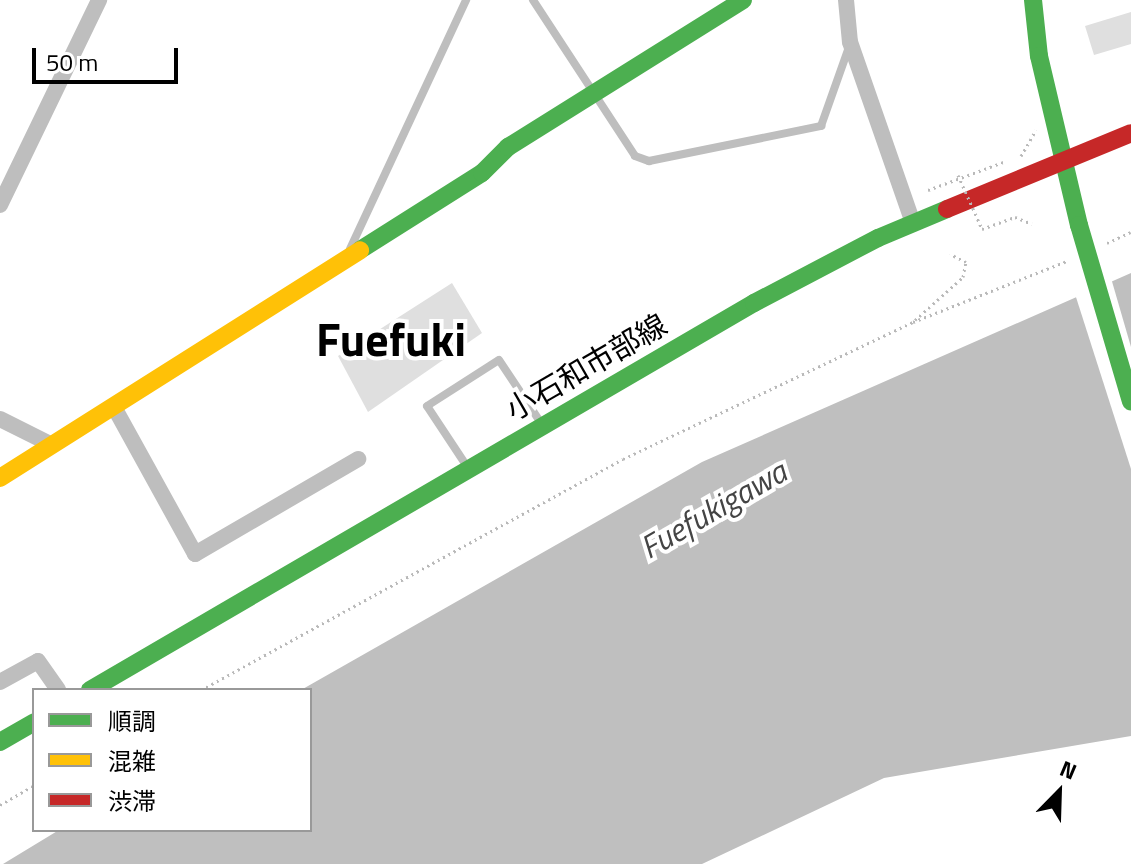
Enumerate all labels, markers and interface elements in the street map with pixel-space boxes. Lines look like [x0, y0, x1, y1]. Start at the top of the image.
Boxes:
scale bar [36, 32, 182, 82]
text: 50 m [46, 44, 98, 80]
street label: 小石和市部線 [499, 306, 673, 428]
district label: Fuefuki [316, 311, 466, 367]
water label: Fuefukigawa [633, 452, 793, 566]
legend [32, 688, 312, 832]
text: 順調 [108, 703, 156, 739]
text: 混雑 [108, 743, 156, 779]
text: N [1055, 751, 1082, 789]
north arrow [1019, 752, 1099, 832]
text: 渋滞 [108, 783, 156, 819]

